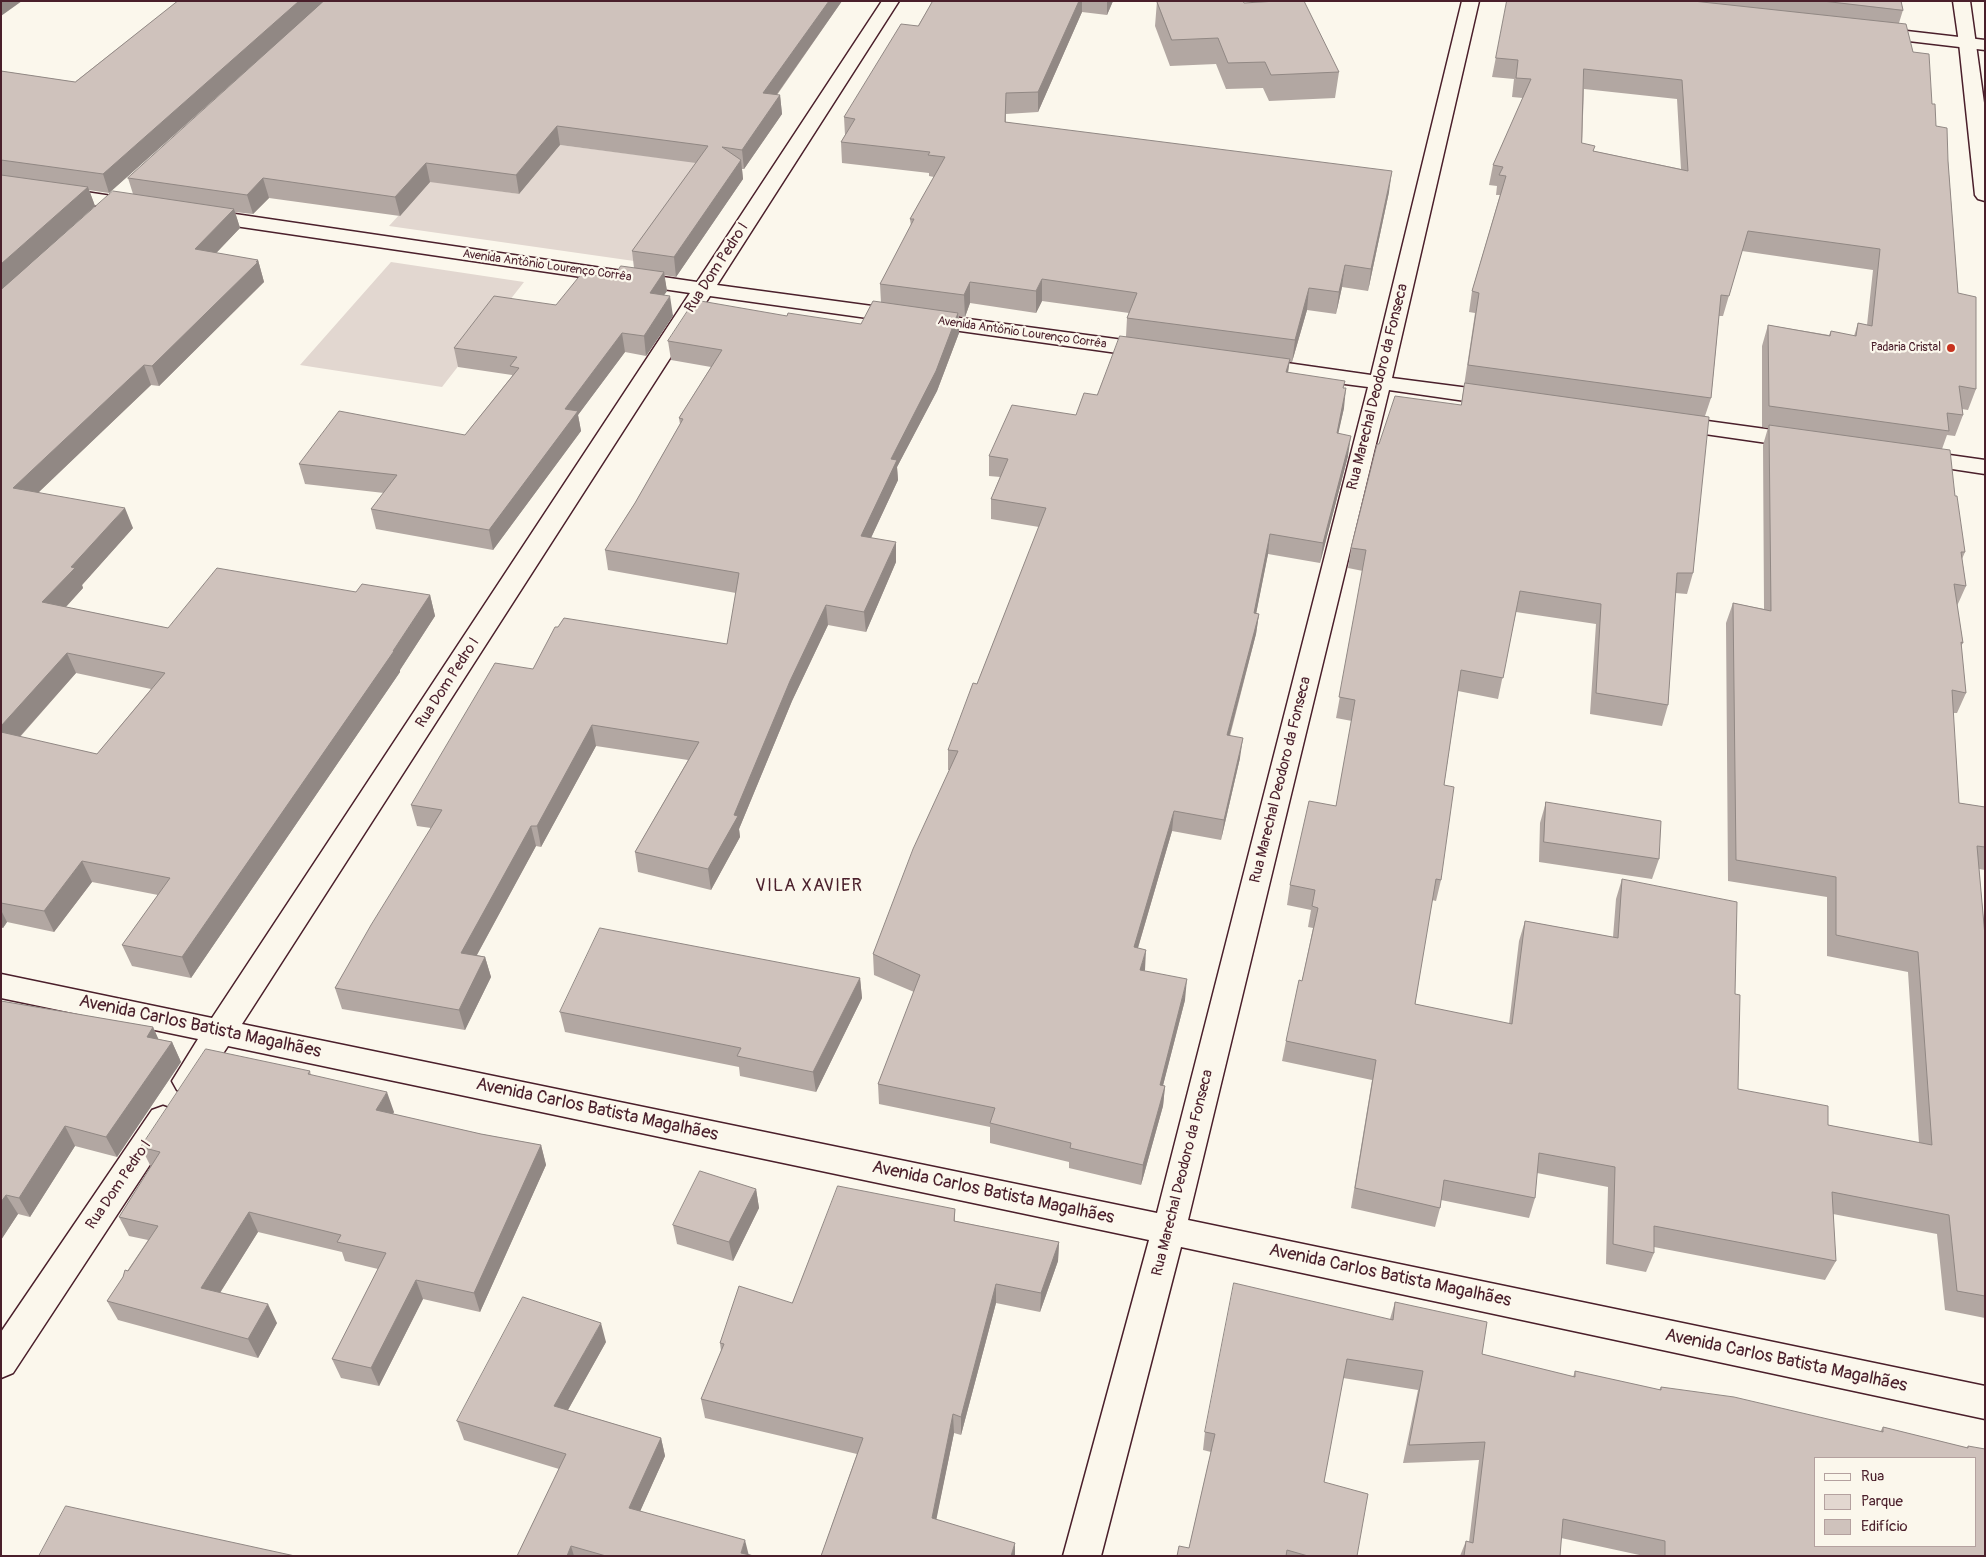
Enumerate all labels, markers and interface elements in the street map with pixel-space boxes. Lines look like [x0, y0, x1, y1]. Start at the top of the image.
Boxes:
street label: Rua Dom Pedro I [681, 220, 753, 316]
street label: Avenida Antônio Lourenço Corrêa [462, 247, 632, 285]
street label: Rua Marechal Deodoro da Fonseca [1344, 282, 1412, 492]
street label: Avenida Antônio Lourenço Corrêa [937, 314, 1107, 352]
place label: Padaria Cristal [1871, 341, 1941, 355]
marker: Padaria Cristal [1945, 342, 1957, 354]
street label: Rua Dom Pedro I [412, 635, 484, 731]
street label: Rua Marechal Deodoro da Fonseca [1247, 675, 1315, 885]
district label: VILA XAVIER [754, 875, 864, 897]
street label: Avenida Carlos Batista Magalhães [77, 991, 323, 1063]
street label: Rua Marechal Deodoro da Fonseca [1149, 1068, 1217, 1278]
street label: Avenida Carlos Batista Magalhães [474, 1074, 720, 1146]
street label: Rua Dom Pedro I [83, 1137, 155, 1233]
street label: Avenida Carlos Batista Magalhães [870, 1157, 1116, 1229]
street label: Avenida Carlos Batista Magalhães [1267, 1240, 1513, 1312]
street label: Avenida Carlos Batista Magalhães [1663, 1325, 1909, 1397]
legend [1814, 1457, 1976, 1547]
text: Rua [1861, 1467, 1884, 1486]
text: Parque [1861, 1492, 1903, 1511]
text: Edifício [1861, 1517, 1907, 1536]

